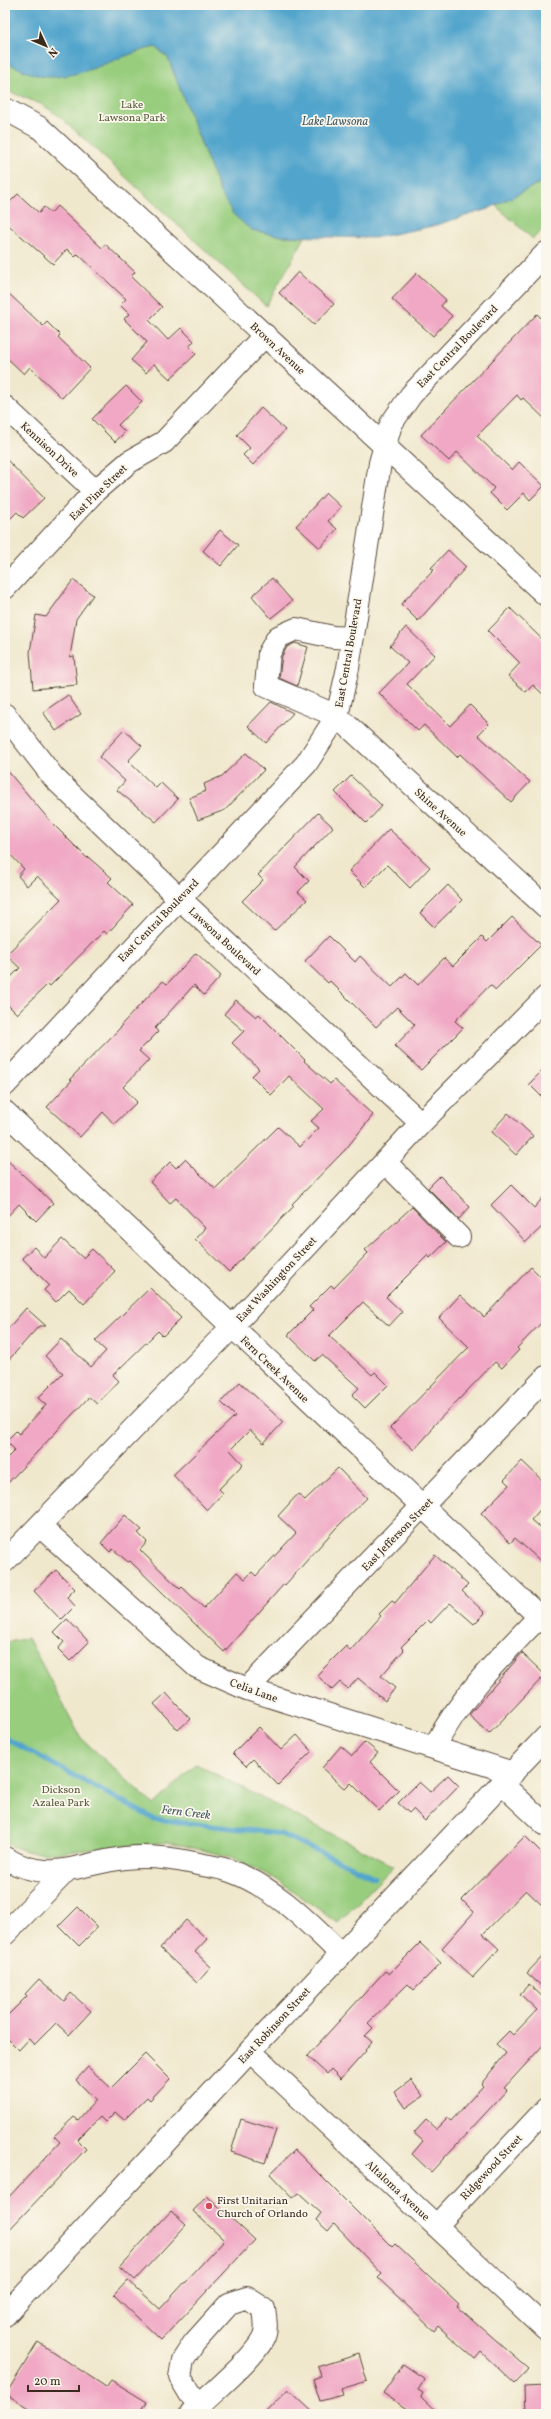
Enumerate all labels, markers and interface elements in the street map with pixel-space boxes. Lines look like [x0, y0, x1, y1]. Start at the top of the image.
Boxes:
north arrow [26, 26, 66, 66]
text: N [44, 44, 60, 60]
park label: Lake Lawsona Park [98, 98, 166, 126]
water label: Lake Lawsona [302, 114, 369, 130]
street label: East Central Boulevard [414, 302, 502, 392]
street label: Brown Avenue [246, 320, 308, 379]
street label: Kennison Drive [16, 419, 81, 481]
street label: East Pine Street [67, 461, 131, 525]
street label: East Central Boulevard [332, 597, 366, 709]
street label: Shine Avenue [410, 785, 470, 841]
street label: East Central Boulevard [115, 876, 203, 966]
street label: Lawsona Boulevard [184, 905, 263, 980]
street label: East Washington Street [233, 1234, 321, 1326]
street label: Fern Creek Avenue [236, 1333, 312, 1407]
street label: East Jefferson Street [359, 1495, 437, 1575]
street label: Celia Lane [227, 1676, 280, 1707]
park label: Dickson Azalea Park [32, 1783, 90, 1811]
water label: Fern Creek [160, 1802, 212, 1824]
street label: East Robinson Street [236, 1984, 315, 2068]
street label: Ridgewood Street [458, 2132, 527, 2204]
street label: Altaloma Avenue [362, 2157, 432, 2225]
place label: First Unitarian Church of Orlando [217, 2194, 308, 2222]
marker: First Unitarian Church of Orlando [204, 2201, 214, 2211]
scale bar [28, 2367, 79, 2393]
text: 20 m [34, 2374, 61, 2390]

